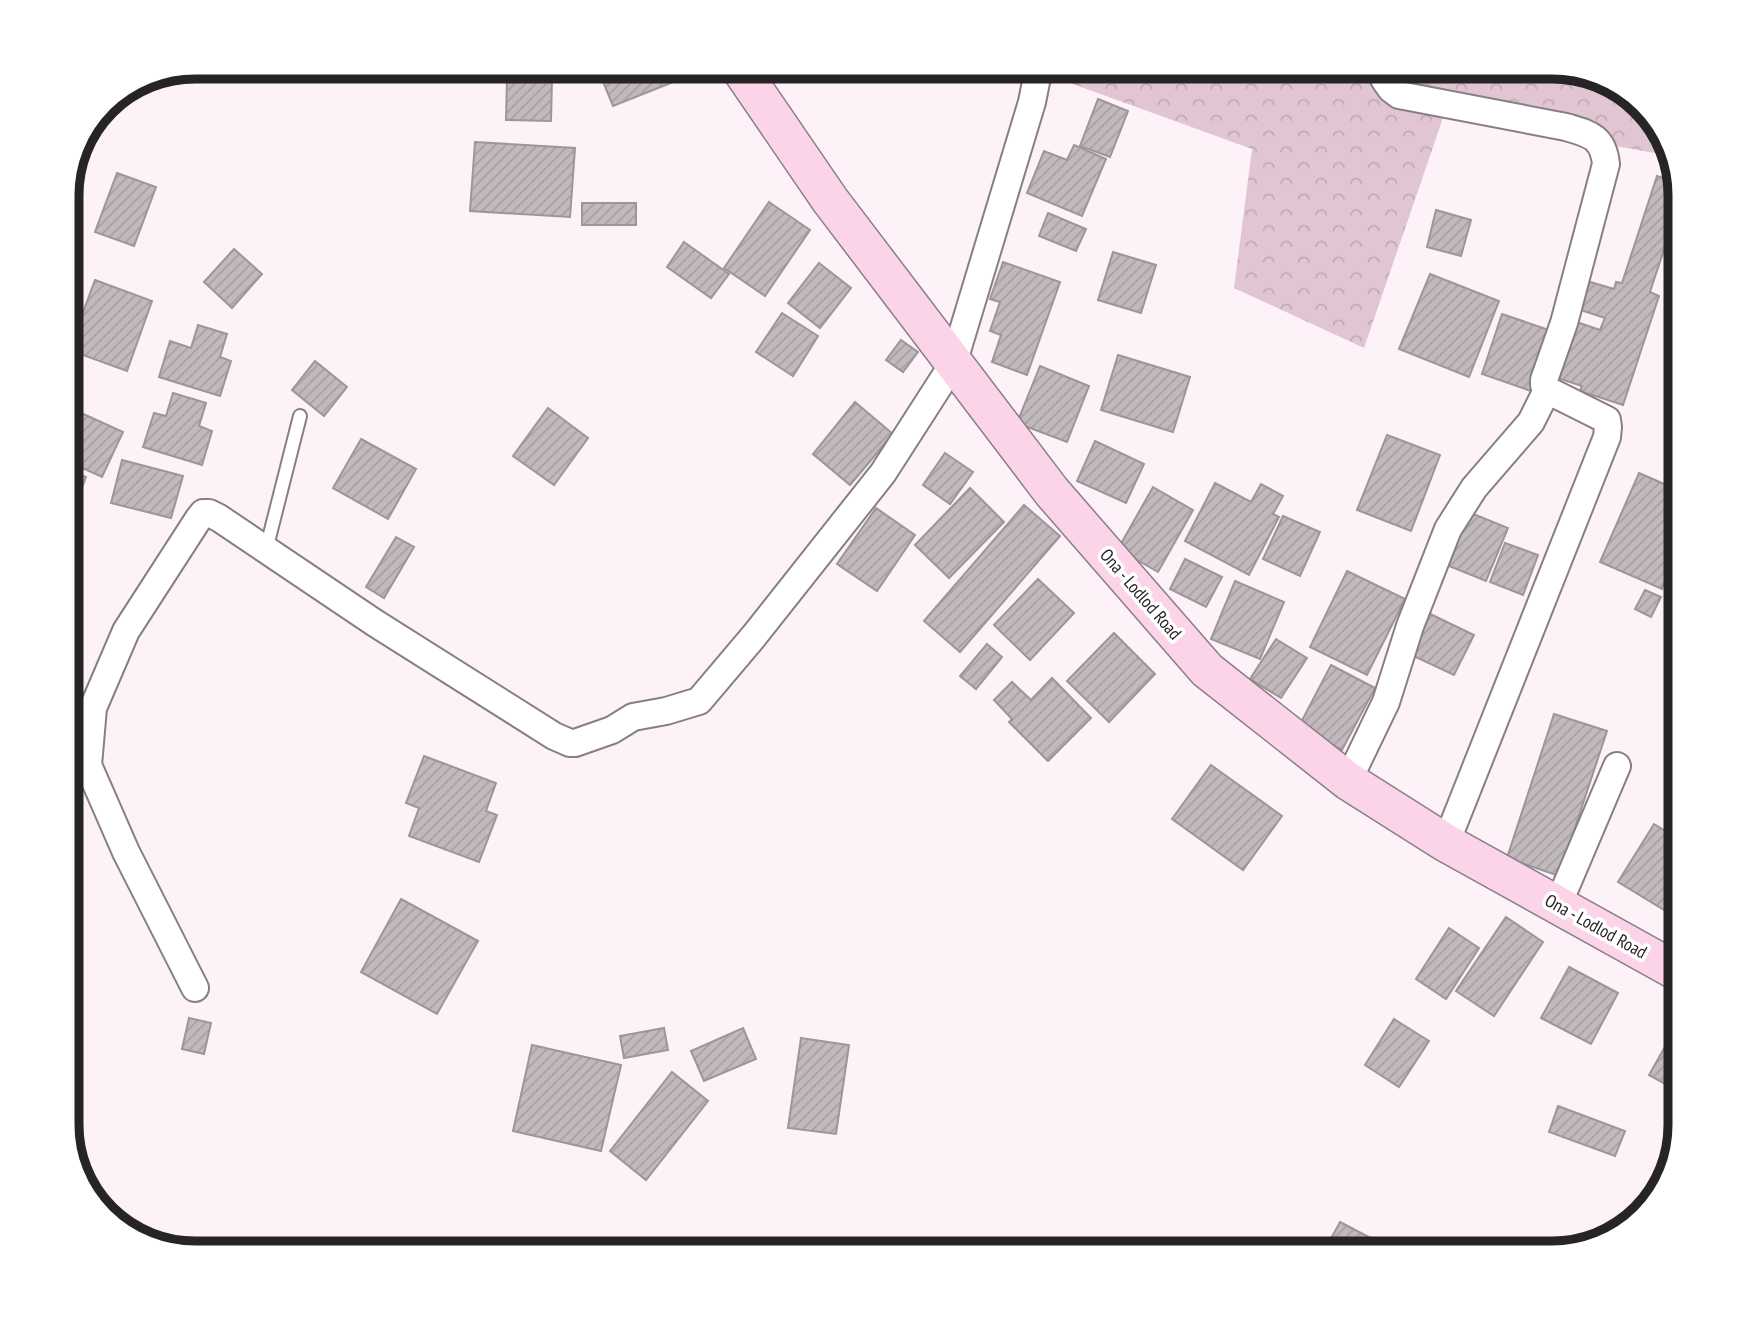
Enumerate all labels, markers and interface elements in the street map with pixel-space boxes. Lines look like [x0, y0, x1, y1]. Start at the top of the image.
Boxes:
street label: Ona - Lodlod Road [1095, 544, 1187, 644]
street label: Ona - Lodlod Road [1541, 889, 1651, 963]

